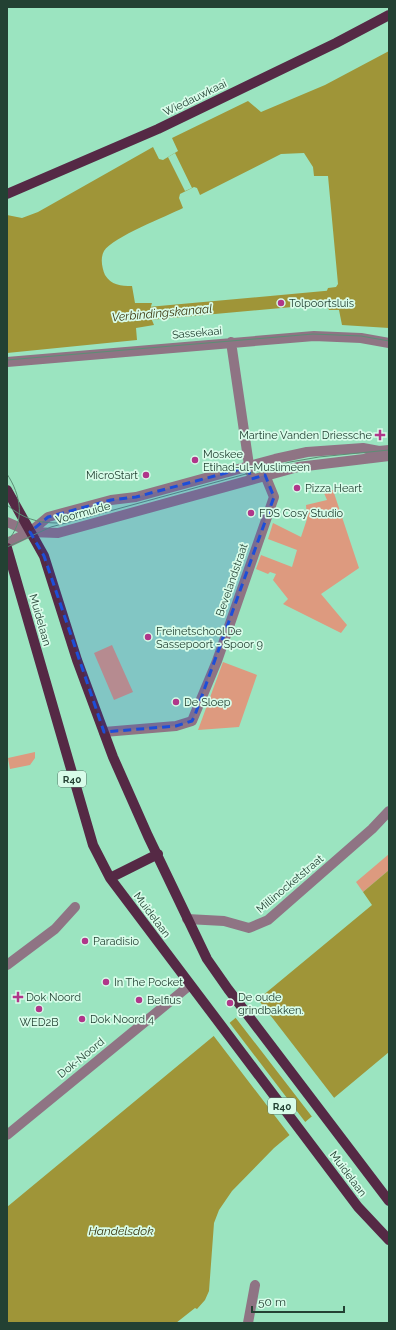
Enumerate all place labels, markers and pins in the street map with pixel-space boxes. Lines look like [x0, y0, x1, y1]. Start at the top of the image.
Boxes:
place label: Tolpoortsluis [289, 297, 354, 310]
marker: Tolpoortsluis [276, 298, 286, 308]
place label: Martine Vanden Driessche [239, 429, 373, 442]
marker: Martine Vanden Driessche [375, 430, 385, 440]
place label: Moskee Etihad-ul-Muslimeen [203, 448, 310, 474]
marker: Moskee Etihad-ul-Muslimeen [190, 455, 200, 465]
place label: MicroStart [86, 469, 138, 482]
marker: MicroStart [141, 470, 151, 480]
place label: Pizza Heart [305, 482, 362, 495]
marker: Pizza Heart [292, 483, 302, 493]
place label: FDS Cosy Studio [259, 507, 344, 520]
marker: FDS Cosy Studio [246, 508, 256, 518]
place label: Freinetschool De Sassepoort - Spoor 9 [156, 625, 263, 651]
marker: Freinetschool De Sassepoort - Spoor 9 [143, 632, 153, 642]
place label: De Sloep [184, 696, 231, 709]
marker: De Sloep [171, 697, 181, 707]
place label: Paradisio [93, 935, 140, 948]
marker: Paradisio [80, 936, 90, 946]
place label: In The Pocket [114, 976, 183, 989]
marker: In The Pocket [101, 977, 111, 987]
place label: Dok Noord [26, 991, 81, 1004]
place label: De oude grindbakken. [238, 991, 303, 1017]
marker: Dok Noord [13, 992, 23, 1002]
place label: Belfius [147, 994, 181, 1007]
marker: Belfius [134, 995, 144, 1005]
marker: De oude grindbakken. [225, 998, 235, 1008]
marker: WED2B [34, 1004, 44, 1014]
place label: Dok Noord 4 [90, 1013, 154, 1026]
marker: Dok Noord 4 [77, 1014, 87, 1024]
place label: WED2B [19, 1016, 59, 1029]

